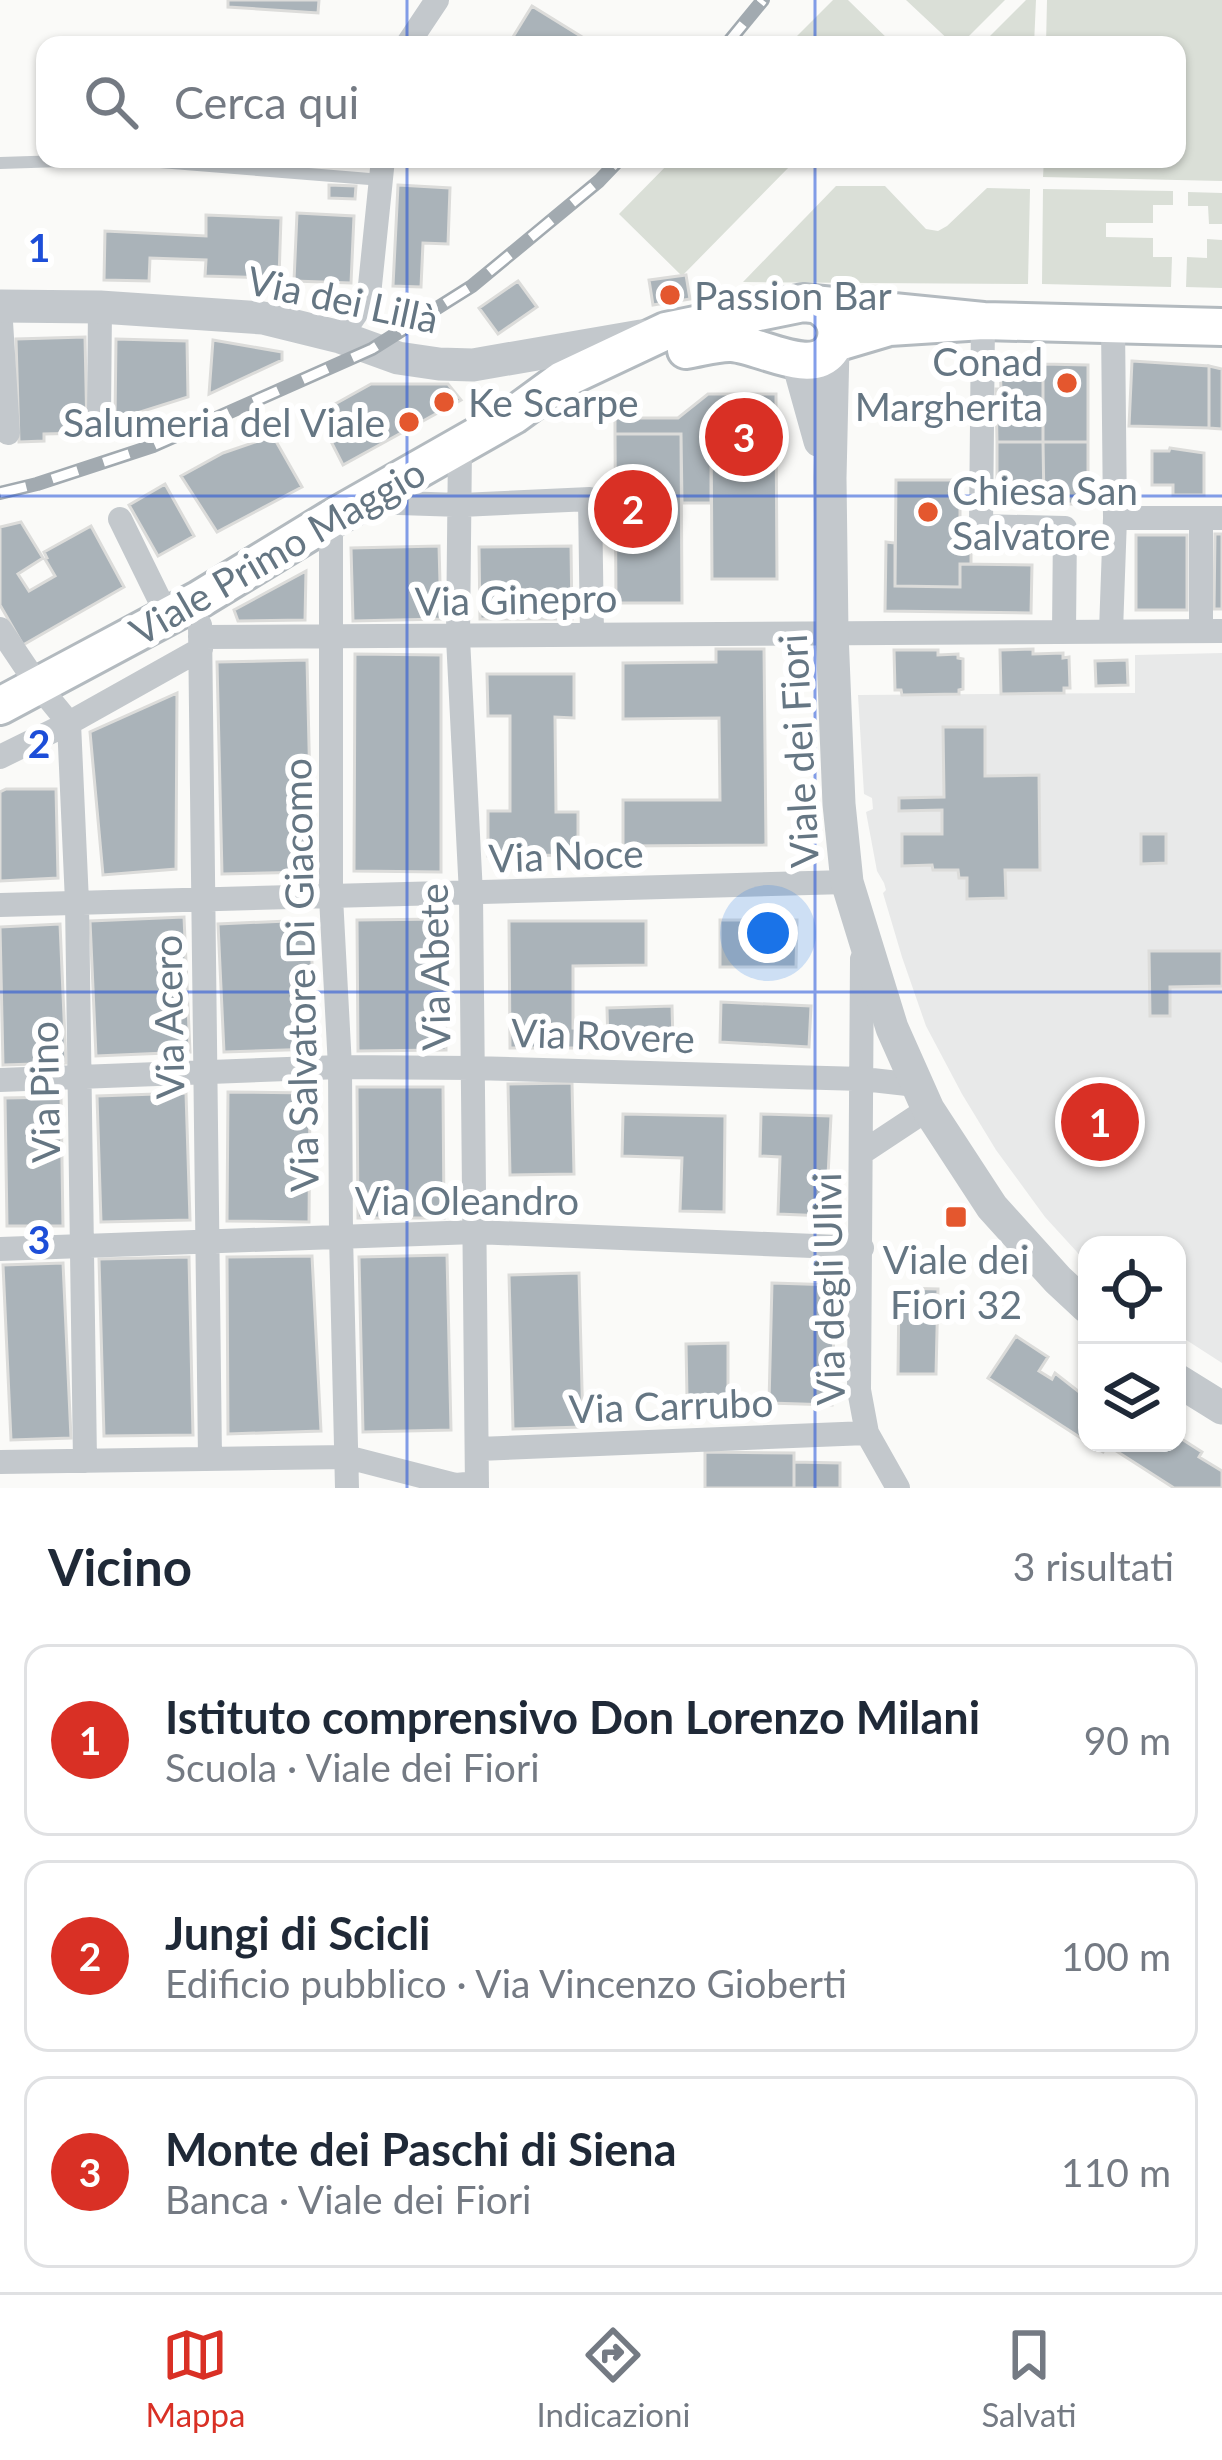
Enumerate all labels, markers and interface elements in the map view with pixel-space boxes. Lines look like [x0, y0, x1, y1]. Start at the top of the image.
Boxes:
search box [36, 36, 1186, 168]
icon: search [78, 69, 144, 135]
text: Cerca qui [174, 75, 359, 129]
text: 1 [28, 224, 50, 270]
street label: Via dei Lillà [243, 256, 443, 342]
place label: Passion Bar [694, 272, 892, 318]
marker: Passion Bar [657, 282, 683, 308]
place label: Conad Margherita [855, 338, 1043, 429]
marker: Conad Margherita [1054, 370, 1080, 396]
place label: Ke Scarpe [468, 379, 639, 425]
marker: Ke Scarpe [431, 389, 457, 415]
pin: 3 [705, 392, 783, 482]
place label: Salumeria del Viale [63, 399, 385, 445]
marker: Salumeria del Viale [396, 409, 422, 435]
street label: Viale Primo Maggio [121, 448, 433, 654]
pin: 2 [594, 464, 672, 554]
place label: Chiesa San Salvatore [952, 467, 1138, 558]
marker: Chiesa San Salvatore [915, 499, 941, 525]
street label: Via Ginepro [414, 574, 618, 624]
street label: Viale dei Fiori [769, 633, 827, 869]
text: 2 [28, 720, 50, 766]
street label: Via Salvatore Di Giacomo [273, 758, 327, 1192]
street label: Via Noce [488, 829, 644, 881]
street label: Via Abete [410, 883, 458, 1051]
your location [738, 903, 798, 963]
street label: Via Acero [144, 935, 192, 1099]
street label: Via Rovere [510, 1009, 696, 1061]
street label: Via Pino [20, 1021, 68, 1163]
pin: 1 [1061, 1077, 1139, 1167]
street label: Via degli Ulivi [803, 1172, 853, 1406]
street label: Via Oleandro [355, 1177, 579, 1223]
marker: Viale dei Fiori 32 [943, 1204, 969, 1230]
text: 3 [28, 1216, 50, 1262]
place label: Viale dei Fiori 32 [883, 1236, 1029, 1327]
map controls [1078, 1236, 1186, 1452]
button: locate [1078, 1236, 1186, 1344]
button: layers [1078, 1344, 1186, 1452]
street label: Via Carrubo [568, 1378, 774, 1432]
text: Vicino [48, 1536, 192, 1597]
text: 3 risultati [1013, 1543, 1174, 1589]
text: Istituto comprensivo Don Lorenzo Milani [165, 1690, 980, 1744]
text: 1 [79, 1717, 101, 1763]
text: 90 m [1084, 1717, 1171, 1763]
text: Scuola · Viale dei Fiori [165, 1744, 540, 1790]
text: Jungi di Scicli [165, 1906, 431, 1960]
text: 2 [79, 1933, 101, 1979]
text: 100 m [1061, 1933, 1171, 1979]
text: Edificio pubblico · Via Vincenzo Gioberti [165, 1960, 847, 2006]
text: Monte dei Paschi di Siena [165, 2122, 677, 2176]
text: 3 [79, 2149, 101, 2195]
text: 110 m [1061, 2149, 1171, 2195]
text: Banca · Viale dei Fiori [165, 2176, 531, 2222]
tab: Mappa [146, 2322, 245, 2434]
tab: Indicazioni [537, 2322, 690, 2434]
tab: Salvati [981, 2322, 1076, 2434]

